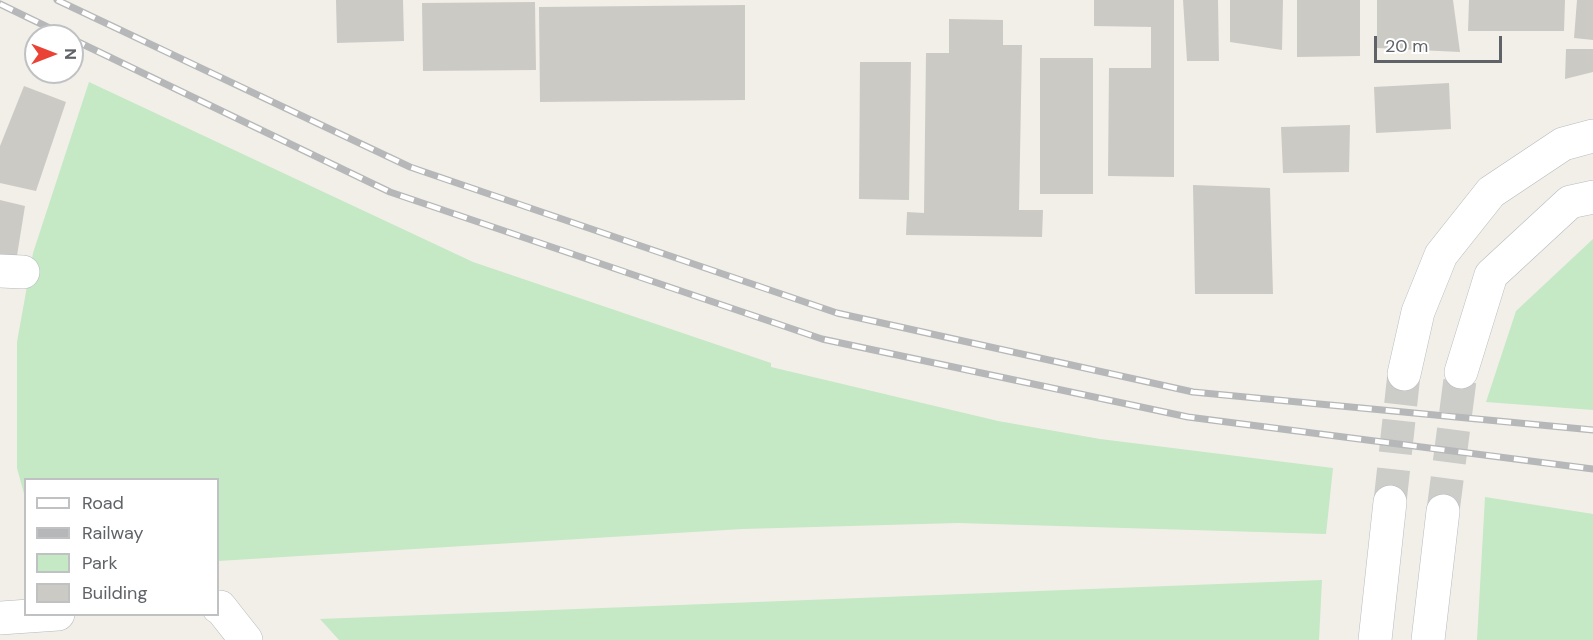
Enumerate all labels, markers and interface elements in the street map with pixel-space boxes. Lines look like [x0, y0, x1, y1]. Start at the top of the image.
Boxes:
north arrow [24, 24, 84, 84]
scale bar [1377, 24, 1504, 62]
text: 20 m [1385, 34, 1428, 58]
text: N [60, 48, 81, 60]
legend [24, 478, 219, 616]
text: Road [82, 491, 124, 515]
text: Railway [82, 521, 144, 545]
text: Park [82, 551, 118, 575]
text: Building [82, 581, 147, 605]

